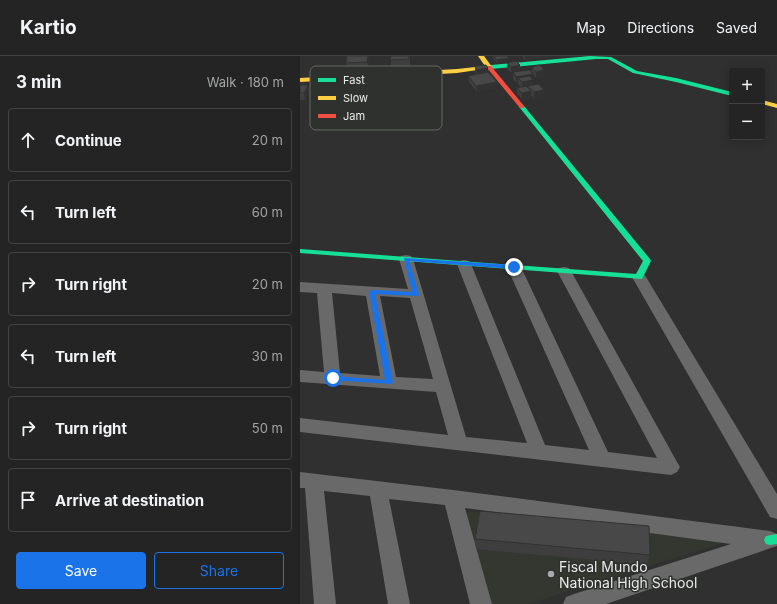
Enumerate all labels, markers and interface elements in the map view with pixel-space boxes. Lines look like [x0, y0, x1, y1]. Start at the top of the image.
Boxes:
text: Kartio [20, 16, 77, 39]
text: Map [576, 19, 605, 36]
text: Directions [627, 19, 694, 36]
text: Saved [716, 19, 757, 36]
legend [310, 66, 442, 130]
map controls [729, 68, 765, 140]
button: + [729, 68, 765, 104]
text: 3 min [16, 72, 62, 92]
text: Fast [343, 73, 365, 87]
text: Walk · 180 m [207, 74, 284, 90]
text: Slow [343, 91, 368, 105]
button: − [729, 104, 765, 140]
text: Jam [343, 109, 365, 123]
icon: ahead [17, 129, 39, 151]
text: Continue [55, 131, 122, 150]
text: 20 m [252, 132, 283, 148]
icon: left [17, 201, 39, 223]
text: Turn left [55, 203, 116, 222]
text: 60 m [252, 204, 283, 220]
route end [505, 258, 523, 276]
icon: right [17, 273, 39, 295]
text: Turn right [55, 275, 127, 294]
text: 20 m [252, 276, 283, 292]
icon: left [17, 345, 39, 367]
text: Turn left [55, 347, 116, 366]
text: 30 m [252, 348, 283, 364]
route start [324, 369, 342, 387]
icon: right [17, 417, 39, 439]
text: Turn right [55, 419, 127, 438]
text: 50 m [252, 420, 283, 436]
icon: arrive [17, 489, 39, 511]
text: Arrive at destination [55, 491, 204, 510]
button: Save [16, 552, 146, 589]
button: Share [154, 552, 284, 589]
place label: Fiscal Mundo National High School [559, 558, 697, 591]
marker: Fiscal Mundo National High School [546, 569, 556, 579]

